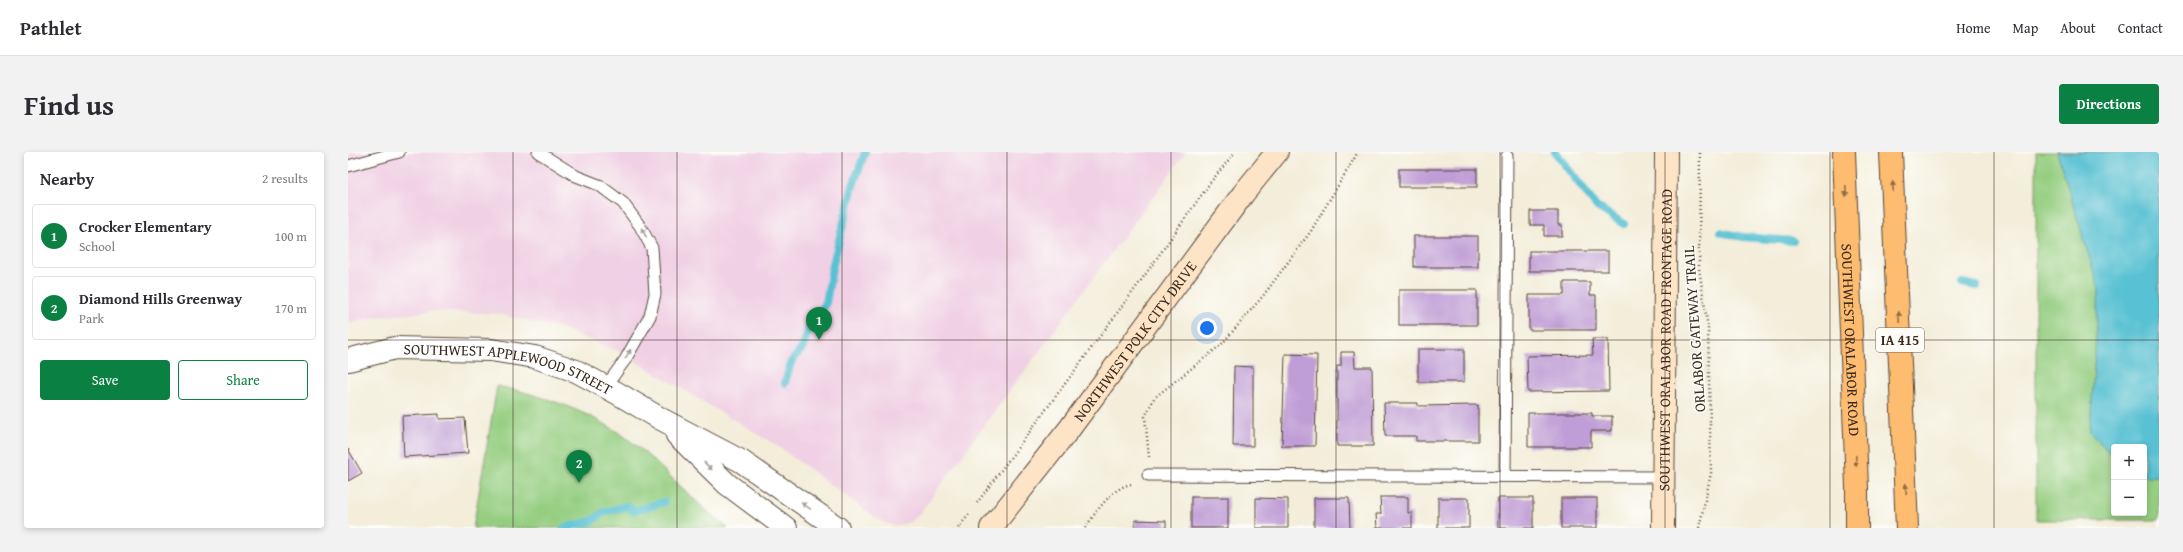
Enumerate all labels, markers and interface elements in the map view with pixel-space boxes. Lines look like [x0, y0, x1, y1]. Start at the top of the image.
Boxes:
text: Pathlet [20, 14, 82, 42]
text: Home [1956, 18, 1991, 38]
text: Map [2013, 18, 2038, 38]
text: About [2060, 18, 2096, 38]
text: Contact [2118, 18, 2163, 38]
text: Find us [24, 84, 114, 125]
button: Directions [2059, 84, 2159, 124]
text: Nearby [40, 166, 94, 191]
text: 2 results [262, 169, 308, 188]
one-way arrow [1890, 180, 1896, 193]
one-way arrow [1842, 185, 1849, 197]
street label: SOUTHWEST ORALABOR ROAD FRONTAGE ROAD [1653, 189, 1676, 491]
text: Crocker Elementary [79, 216, 212, 237]
text: 1 [51, 227, 57, 246]
text: 100 m [275, 227, 307, 246]
one-way arrow [641, 227, 648, 239]
text: School [79, 237, 115, 256]
street label: SOUTHWEST ORALABOR ROAD [1837, 243, 1866, 436]
street label: ORLABOR GATEWAY TRAIL [1678, 244, 1710, 413]
street label: NORTHWEST POLK CITY DRIVE [1068, 256, 1201, 425]
text: Diamond Hills Greenway [79, 288, 242, 309]
text: 2 [51, 299, 57, 318]
text: 170 m [275, 299, 307, 318]
pin: 1 [806, 307, 832, 340]
text: Park [79, 309, 104, 328]
one-way arrow [1896, 310, 1902, 323]
your location [1197, 318, 1217, 338]
road number: IA 415 [1876, 328, 1924, 352]
street label: SOUTHWEST APPLEWOOD STREET [404, 338, 617, 400]
one-way arrow [624, 349, 632, 359]
button: Save [40, 360, 170, 400]
button: Share [178, 360, 308, 400]
map controls [2111, 444, 2147, 516]
button: + [2111, 444, 2147, 480]
pin: 2 [566, 450, 592, 483]
one-way arrow [1853, 455, 1859, 468]
one-way arrow [703, 461, 713, 471]
button: − [2111, 480, 2147, 516]
one-way arrow [1902, 483, 1909, 495]
one-way arrow [800, 502, 811, 510]

